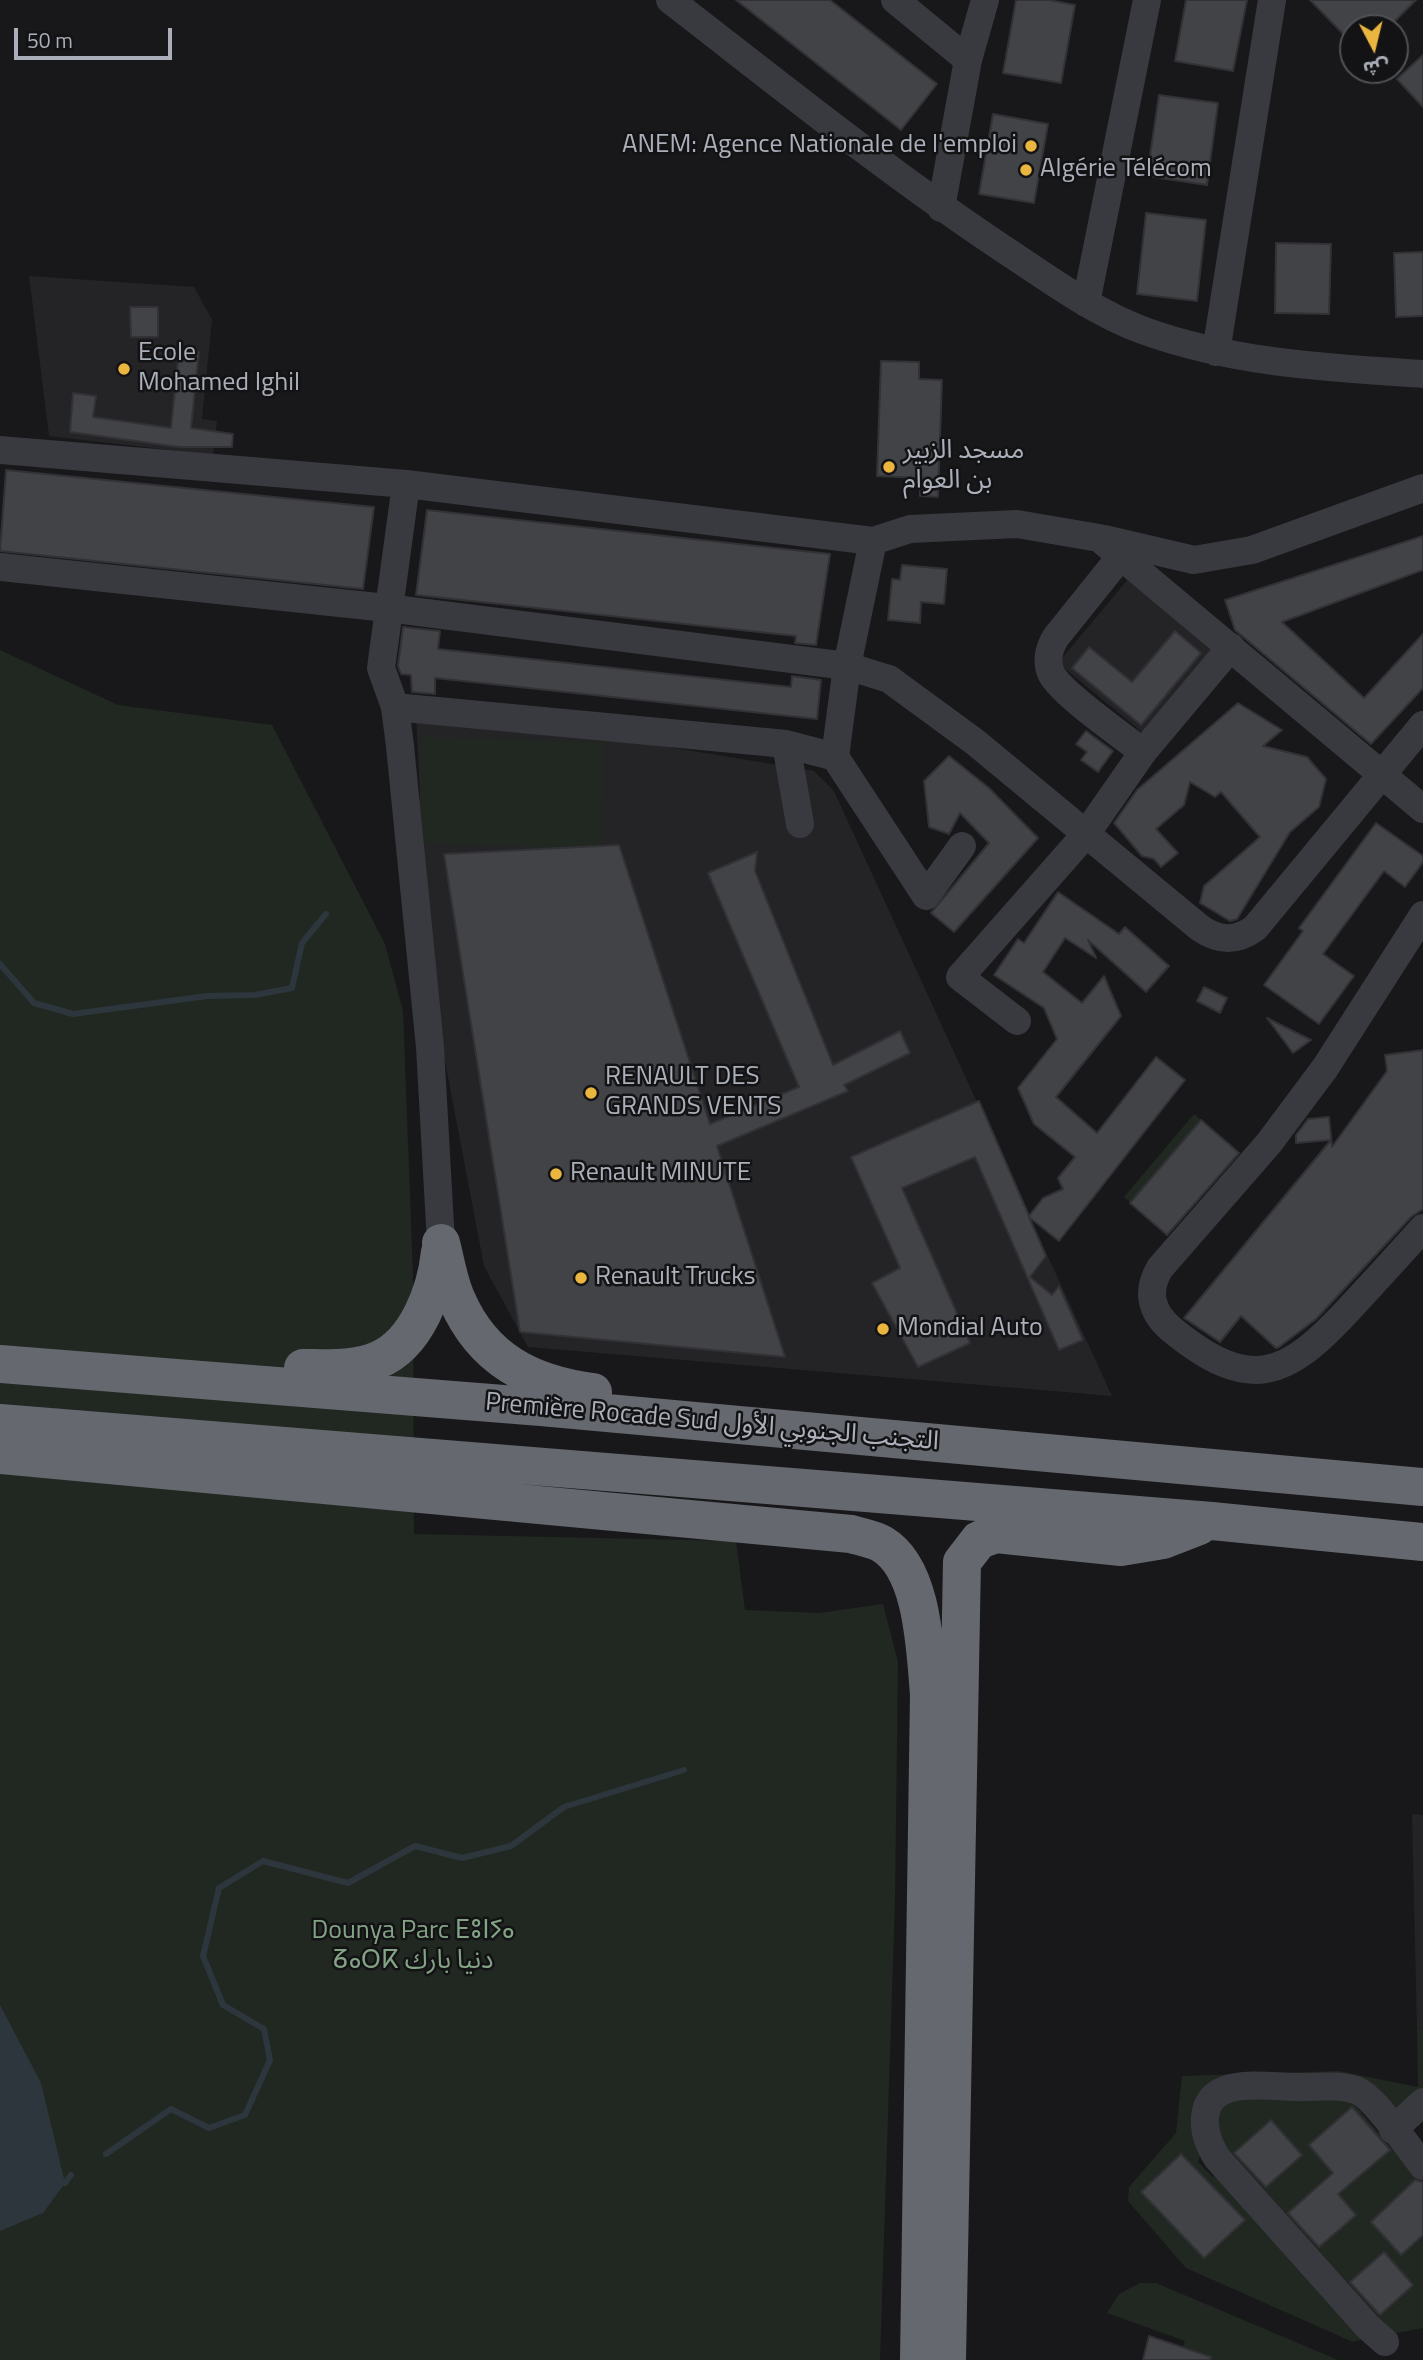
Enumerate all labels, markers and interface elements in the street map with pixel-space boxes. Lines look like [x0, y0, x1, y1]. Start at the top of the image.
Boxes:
scale bar [18, 14, 175, 58]
north arrow [1339, 14, 1409, 84]
text: 50 m [27, 24, 73, 56]
text: ش [1362, 52, 1391, 84]
place label: ANEM: Agence Nationale de l'emploi [622, 130, 1017, 162]
marker: ANEM: Agence Nationale de l'emploi [1023, 138, 1039, 154]
place label: Algérie Télécom [1040, 154, 1212, 186]
marker: Algérie Télécom [1018, 162, 1034, 178]
place label: Ecole Mohamed Ighil [138, 338, 300, 400]
marker: Ecole Mohamed Ighil [116, 361, 132, 377]
place label: مسجد الزبير بن العوام [903, 436, 1024, 498]
marker: مسجد الزبير بن العوام [881, 459, 897, 475]
place label: RENAULT DES GRANDS VENTS [605, 1062, 781, 1124]
marker: RENAULT DES GRANDS VENTS [583, 1085, 599, 1101]
place label: Renault MINUTE [570, 1158, 751, 1190]
marker: Renault MINUTE [548, 1166, 564, 1182]
place label: Renault Trucks [595, 1262, 756, 1294]
marker: Renault Trucks [573, 1270, 589, 1286]
place label: Mondial Auto [897, 1313, 1043, 1345]
marker: Mondial Auto [875, 1321, 891, 1337]
street label: Première Rocade Sud التجنب الجنوبي الأول [484, 1388, 940, 1458]
park label: Dounya Parc ⴹⵓⵏⵢⴰ ⵒⴰⵔⴽ دنيا بارك [312, 1916, 514, 1978]

